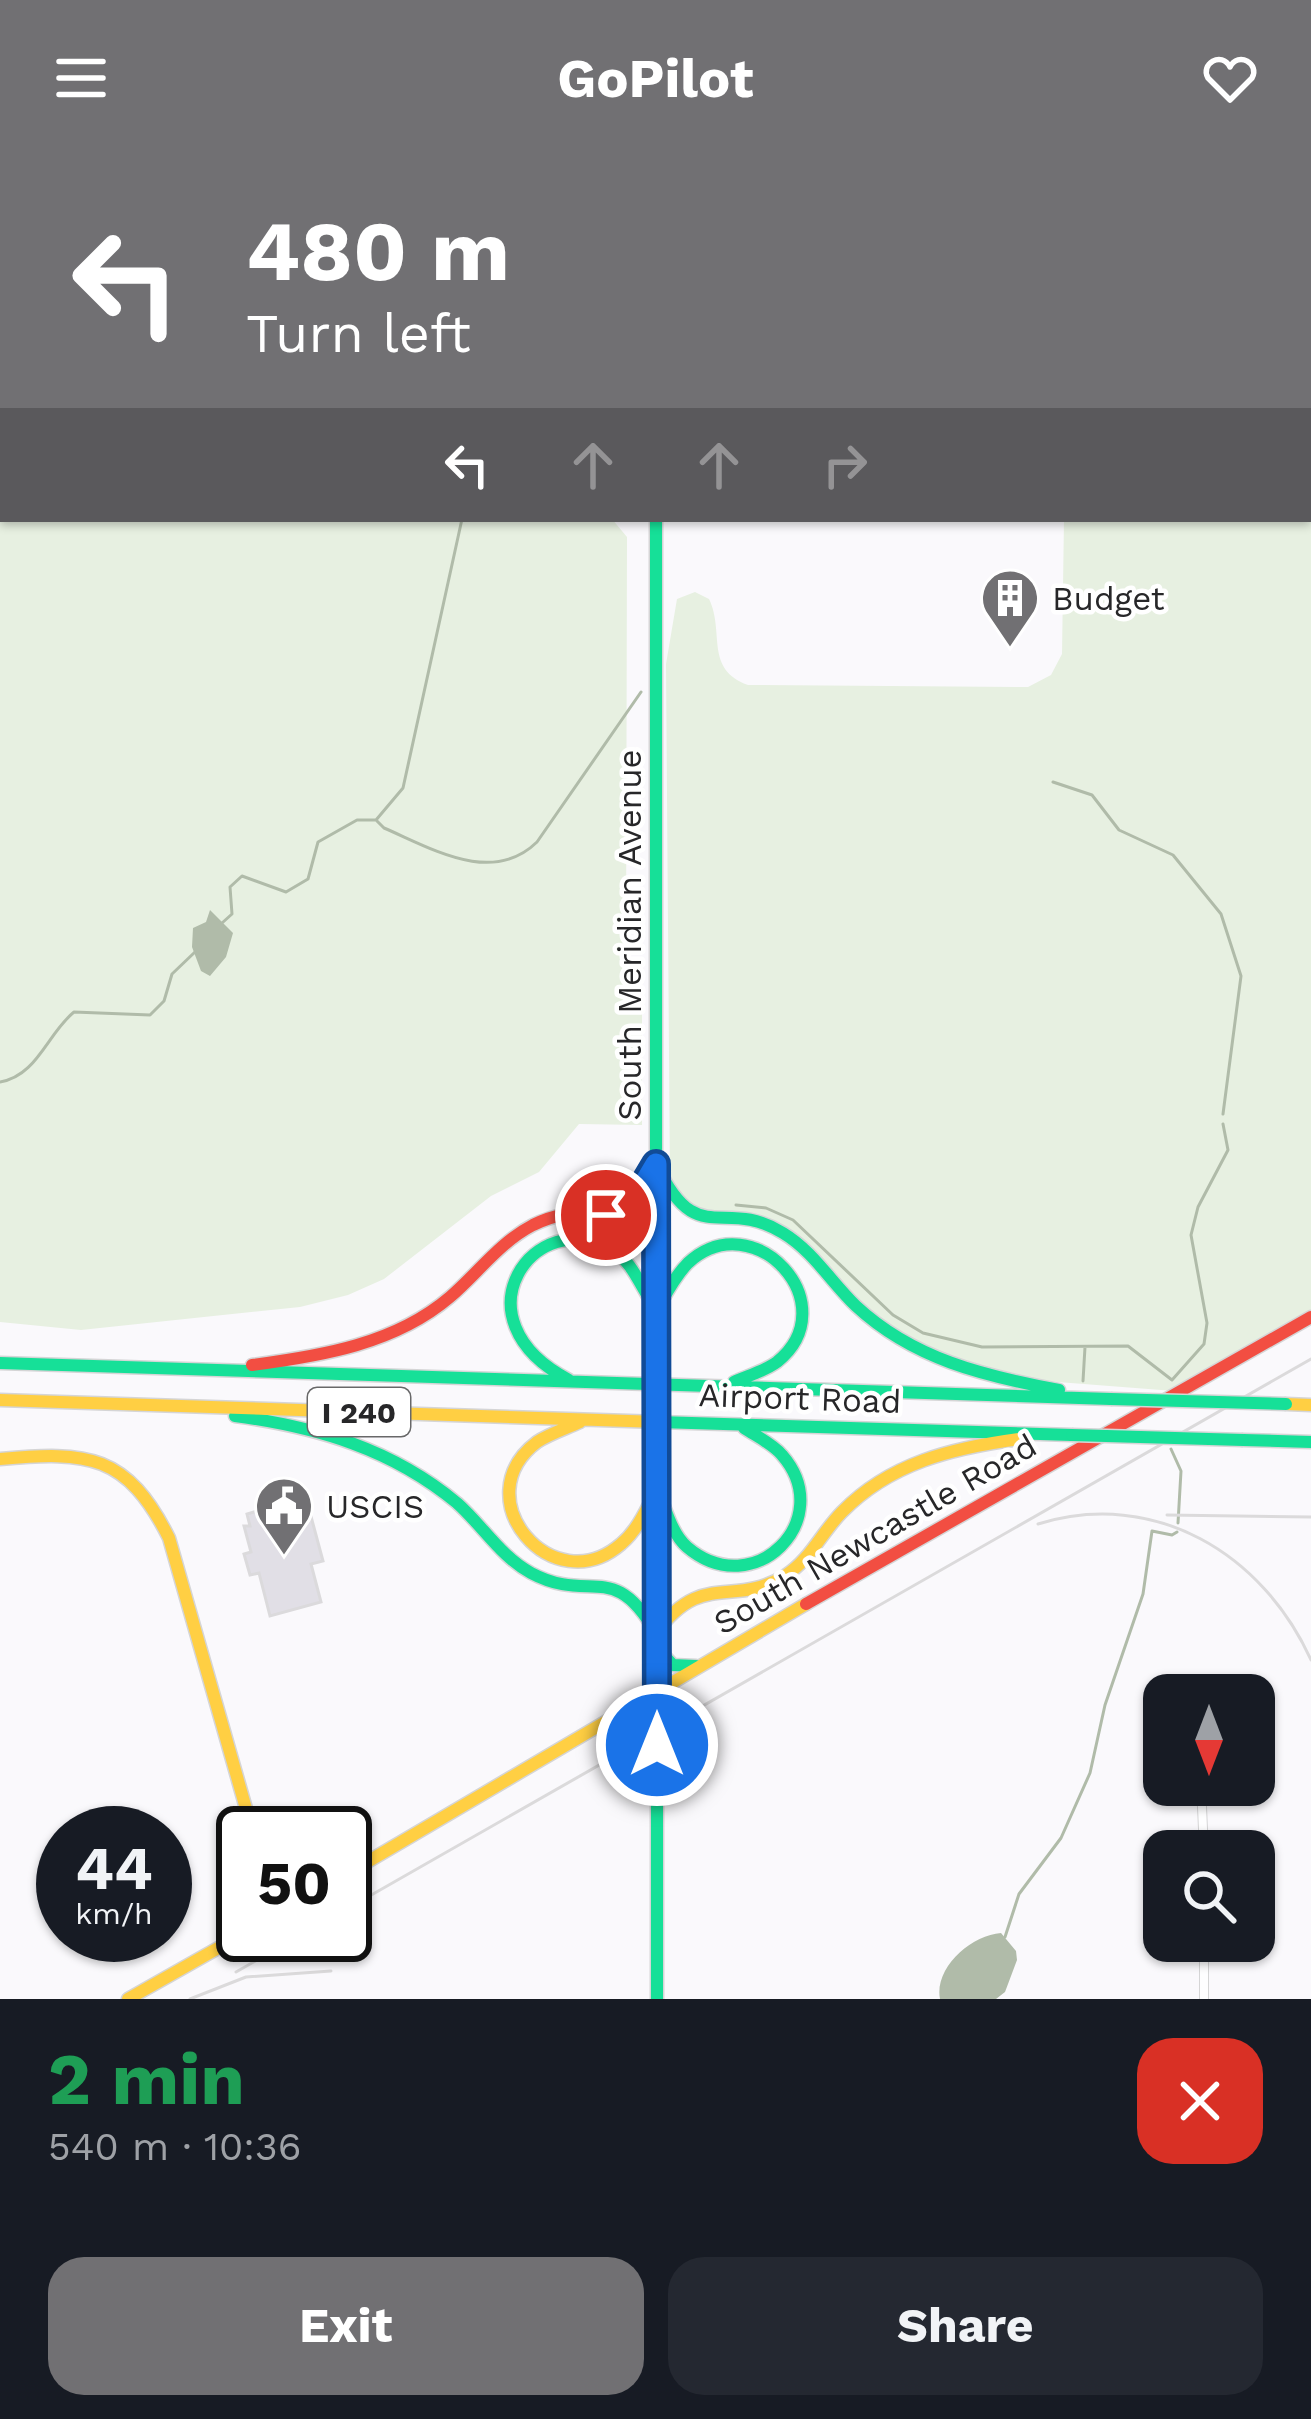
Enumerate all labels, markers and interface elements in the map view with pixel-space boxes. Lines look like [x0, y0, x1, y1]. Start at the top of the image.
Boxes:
icon: menu [48, 45, 114, 111]
icon: heart [1197, 45, 1263, 111]
text: GoPilot [557, 47, 754, 110]
text: 480 m [246, 202, 510, 300]
icon: left [48, 204, 204, 360]
text: Turn left [246, 302, 471, 365]
icon: left [434, 432, 500, 498]
icon: ahead [560, 432, 626, 498]
icon: ahead [686, 432, 752, 498]
icon: right [812, 432, 878, 498]
building icon: Budget [979, 567, 1041, 649]
place label: Budget [1052, 579, 1165, 618]
street label: South Meridian Avenue [610, 749, 649, 1121]
pin [555, 1164, 657, 1266]
icon: arrive [573, 1182, 639, 1248]
street label: Airport Road [698, 1375, 902, 1421]
road number: I 240 [308, 1388, 410, 1436]
street label: South Newcastle Road [707, 1426, 1043, 1642]
public building icon: USCIS [253, 1475, 315, 1557]
place label: USCIS [326, 1487, 424, 1526]
north arrow [1143, 1674, 1275, 1806]
map controls [1143, 1674, 1275, 1962]
position arrow [594, 1682, 720, 1808]
speed limit sign: 50 [216, 1806, 372, 1962]
button: search [1143, 1830, 1275, 1962]
text: 44 [75, 1833, 153, 1904]
text: km/h [75, 1896, 153, 1931]
text: 2 min [48, 2037, 245, 2121]
button: close [1137, 2038, 1263, 2164]
text: 540 m · 10:36 [48, 2124, 301, 2169]
button: Exit [48, 2257, 644, 2395]
button: Share [668, 2257, 1263, 2395]

